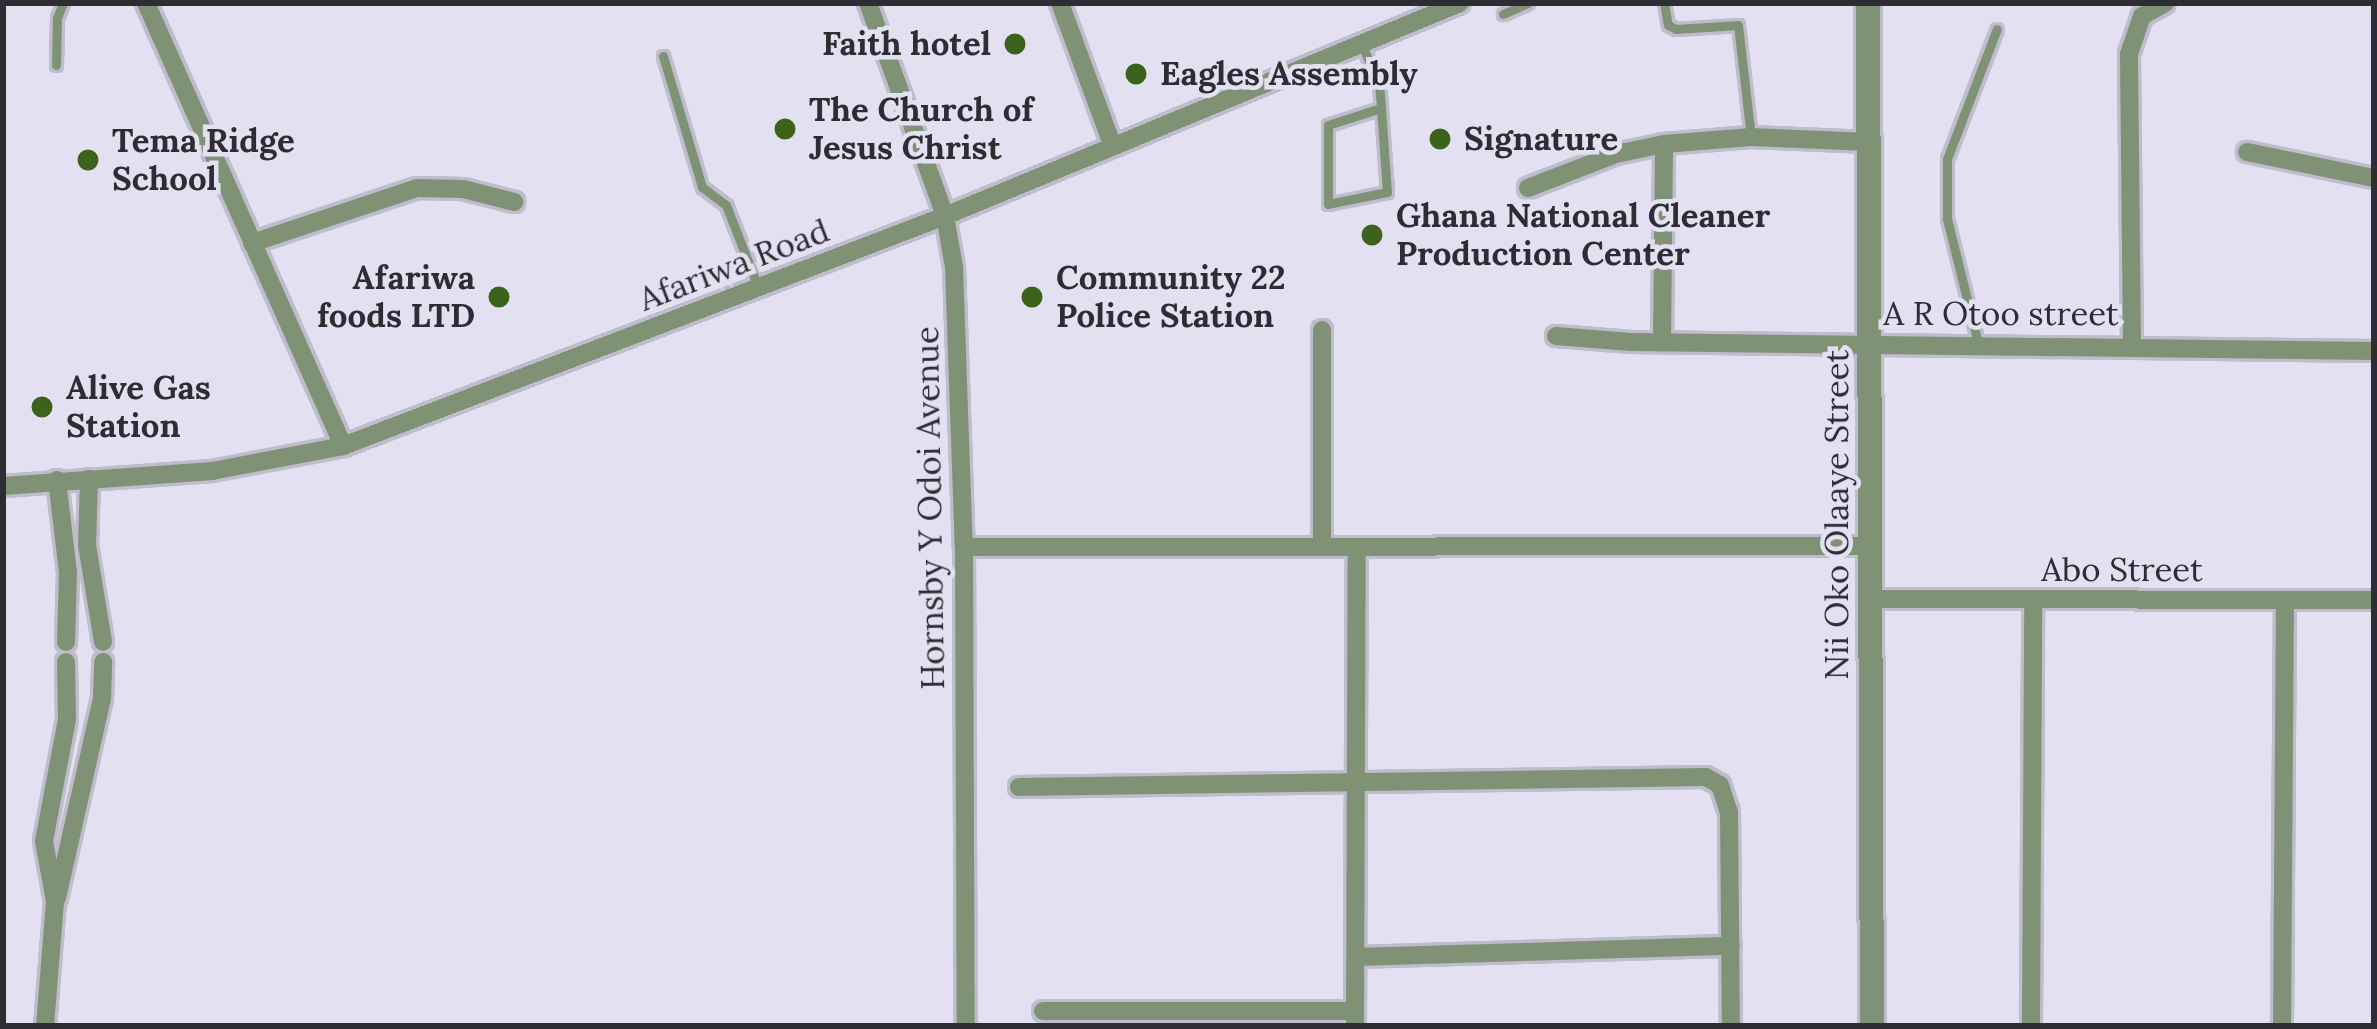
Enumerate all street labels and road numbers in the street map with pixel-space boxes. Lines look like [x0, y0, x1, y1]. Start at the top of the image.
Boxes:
street label: Afariwa Road [633, 211, 835, 319]
street label: A R Otoo street [1883, 294, 2119, 334]
street label: Hornsby Y Odoi Avenue [907, 326, 953, 690]
street label: Nii Oko Olaaye Street [1817, 350, 1857, 680]
street label: Abo Street [2041, 550, 2203, 590]

